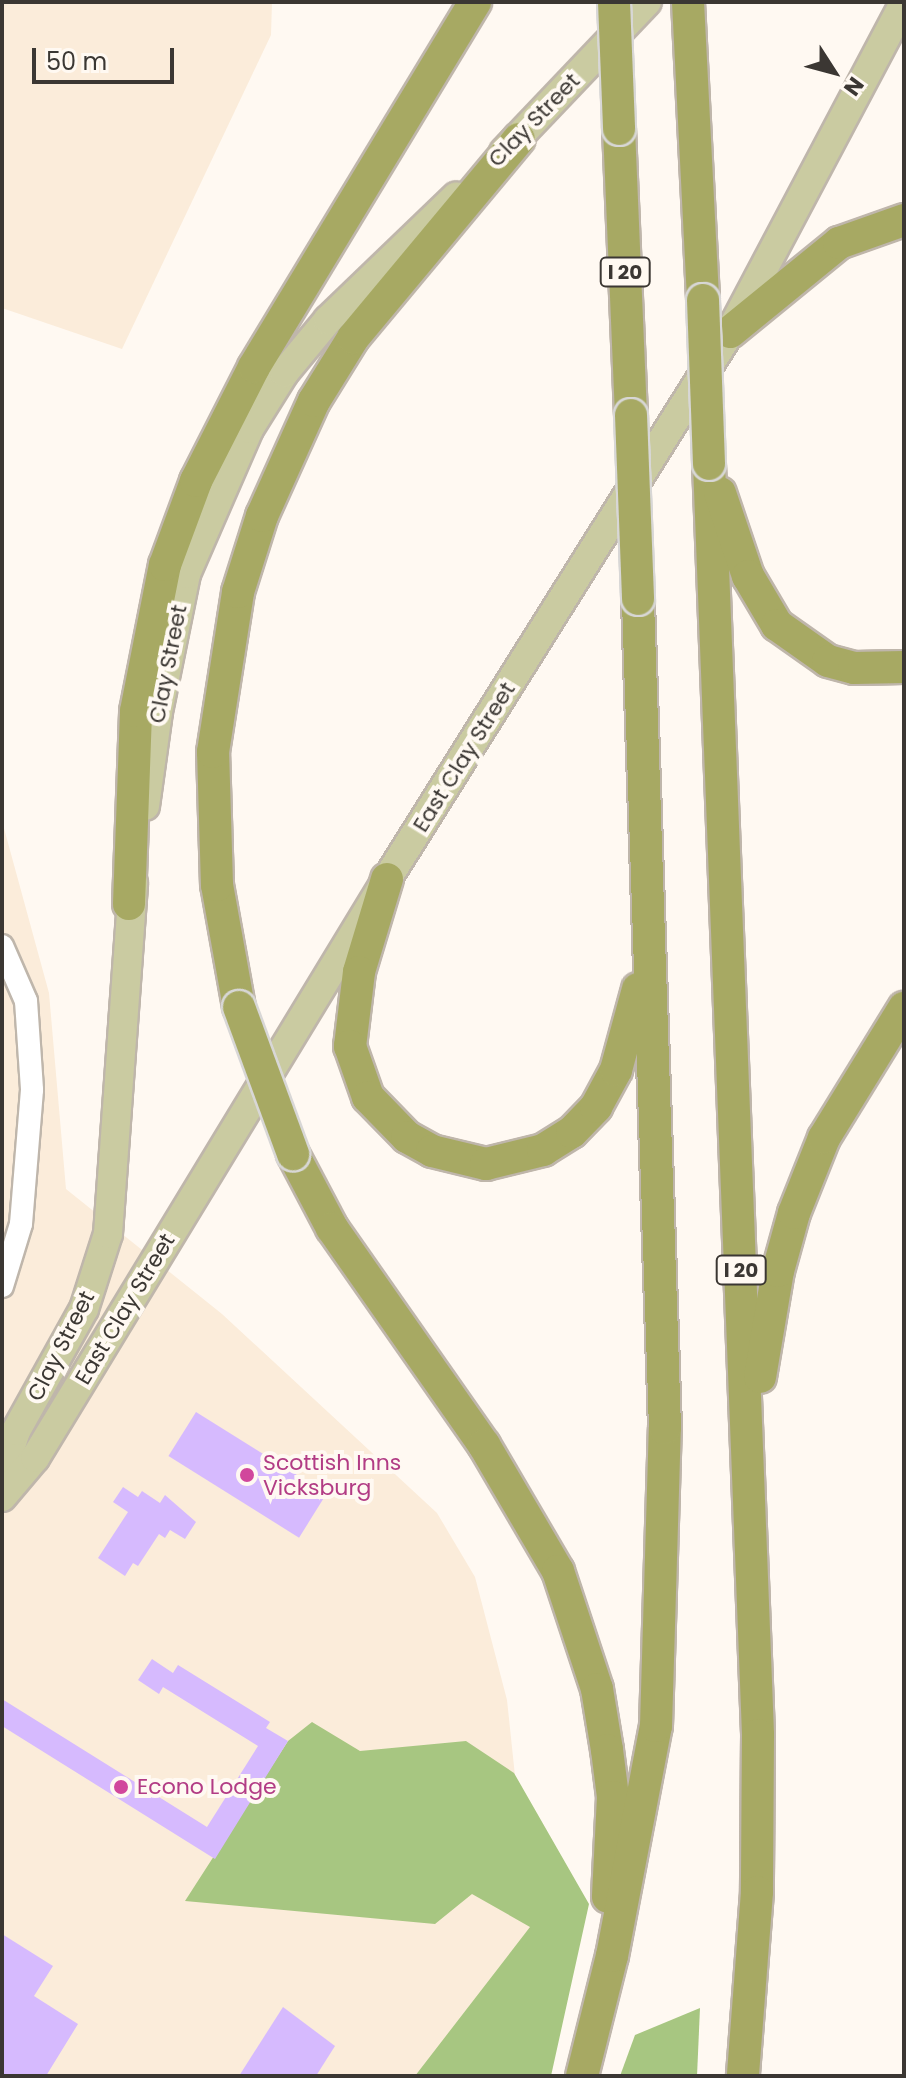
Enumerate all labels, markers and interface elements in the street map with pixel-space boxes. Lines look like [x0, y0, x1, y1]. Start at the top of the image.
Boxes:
scale bar [36, 32, 178, 82]
north arrow [794, 32, 874, 112]
text: 50 m [46, 45, 107, 78]
street label: Clay Street [483, 68, 585, 172]
text: N [836, 71, 871, 102]
road number: I 20 [599, 256, 651, 288]
street label: Clay Street [144, 603, 192, 725]
street label: East Clay Street [407, 677, 521, 837]
street label: East Clay Street [70, 1229, 180, 1389]
road number: I 20 [715, 1254, 767, 1286]
street label: Clay Street [22, 1287, 100, 1405]
place label: Scottish Inns Vicksburg [263, 1449, 401, 1500]
marker: Scottish Inns Vicksburg [238, 1466, 256, 1484]
place label: Econo Lodge [137, 1774, 277, 1800]
marker: Econo Lodge [112, 1778, 130, 1796]

